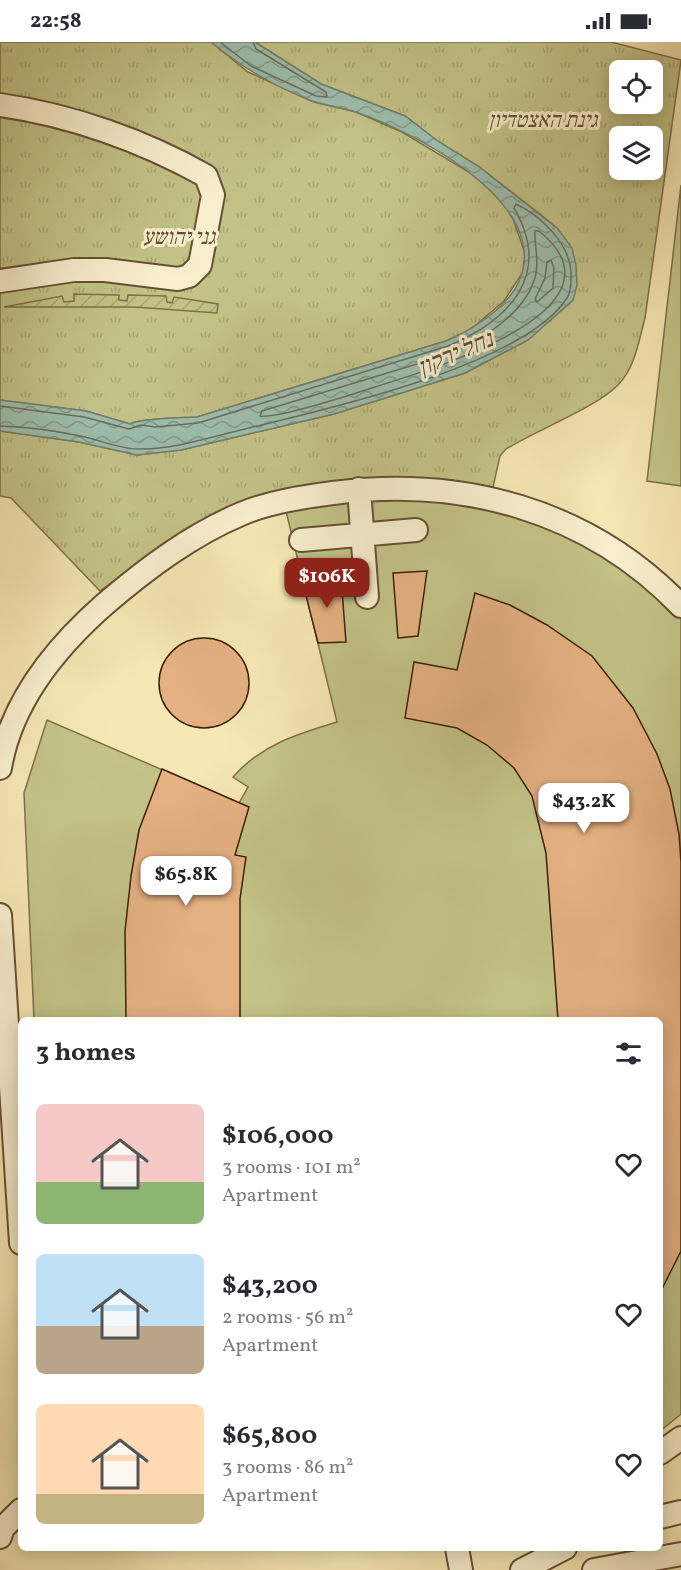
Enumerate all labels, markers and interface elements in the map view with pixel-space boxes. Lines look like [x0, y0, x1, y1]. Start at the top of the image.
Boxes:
text: 22:58 [30, 6, 82, 37]
map controls [609, 60, 663, 180]
button: locate [609, 60, 663, 114]
park label: גינת האצטדיון [488, 106, 599, 137]
button: layers [609, 126, 663, 180]
park label: גני יהושע [143, 223, 217, 254]
water label: נחל ירקון [413, 323, 500, 386]
pin: $106K [285, 558, 369, 609]
text: $106K [298, 563, 356, 591]
pin: $43.2K [535, 783, 633, 834]
text: $43.2K [552, 788, 616, 816]
pin: $65.8K [137, 856, 235, 907]
text: $65.8K [155, 861, 217, 889]
text: 3 homes [36, 1035, 136, 1071]
icon: filters [612, 1037, 645, 1070]
text: $106,000 [222, 1118, 333, 1154]
icon: home [84, 1128, 156, 1200]
icon: heart [612, 1148, 645, 1181]
text: 3 rooms · 101 m² [222, 1154, 361, 1182]
text: Apartment [222, 1182, 318, 1210]
text: $43,200 [222, 1268, 318, 1304]
icon: home [84, 1278, 156, 1350]
icon: heart [612, 1298, 645, 1331]
text: 2 rooms · 56 m² [222, 1304, 353, 1332]
text: Apartment [222, 1332, 318, 1360]
text: $65,800 [222, 1418, 317, 1454]
icon: home [84, 1428, 156, 1500]
icon: heart [612, 1448, 645, 1481]
text: 3 rooms · 86 m² [222, 1454, 353, 1482]
text: Apartment [222, 1482, 318, 1510]

